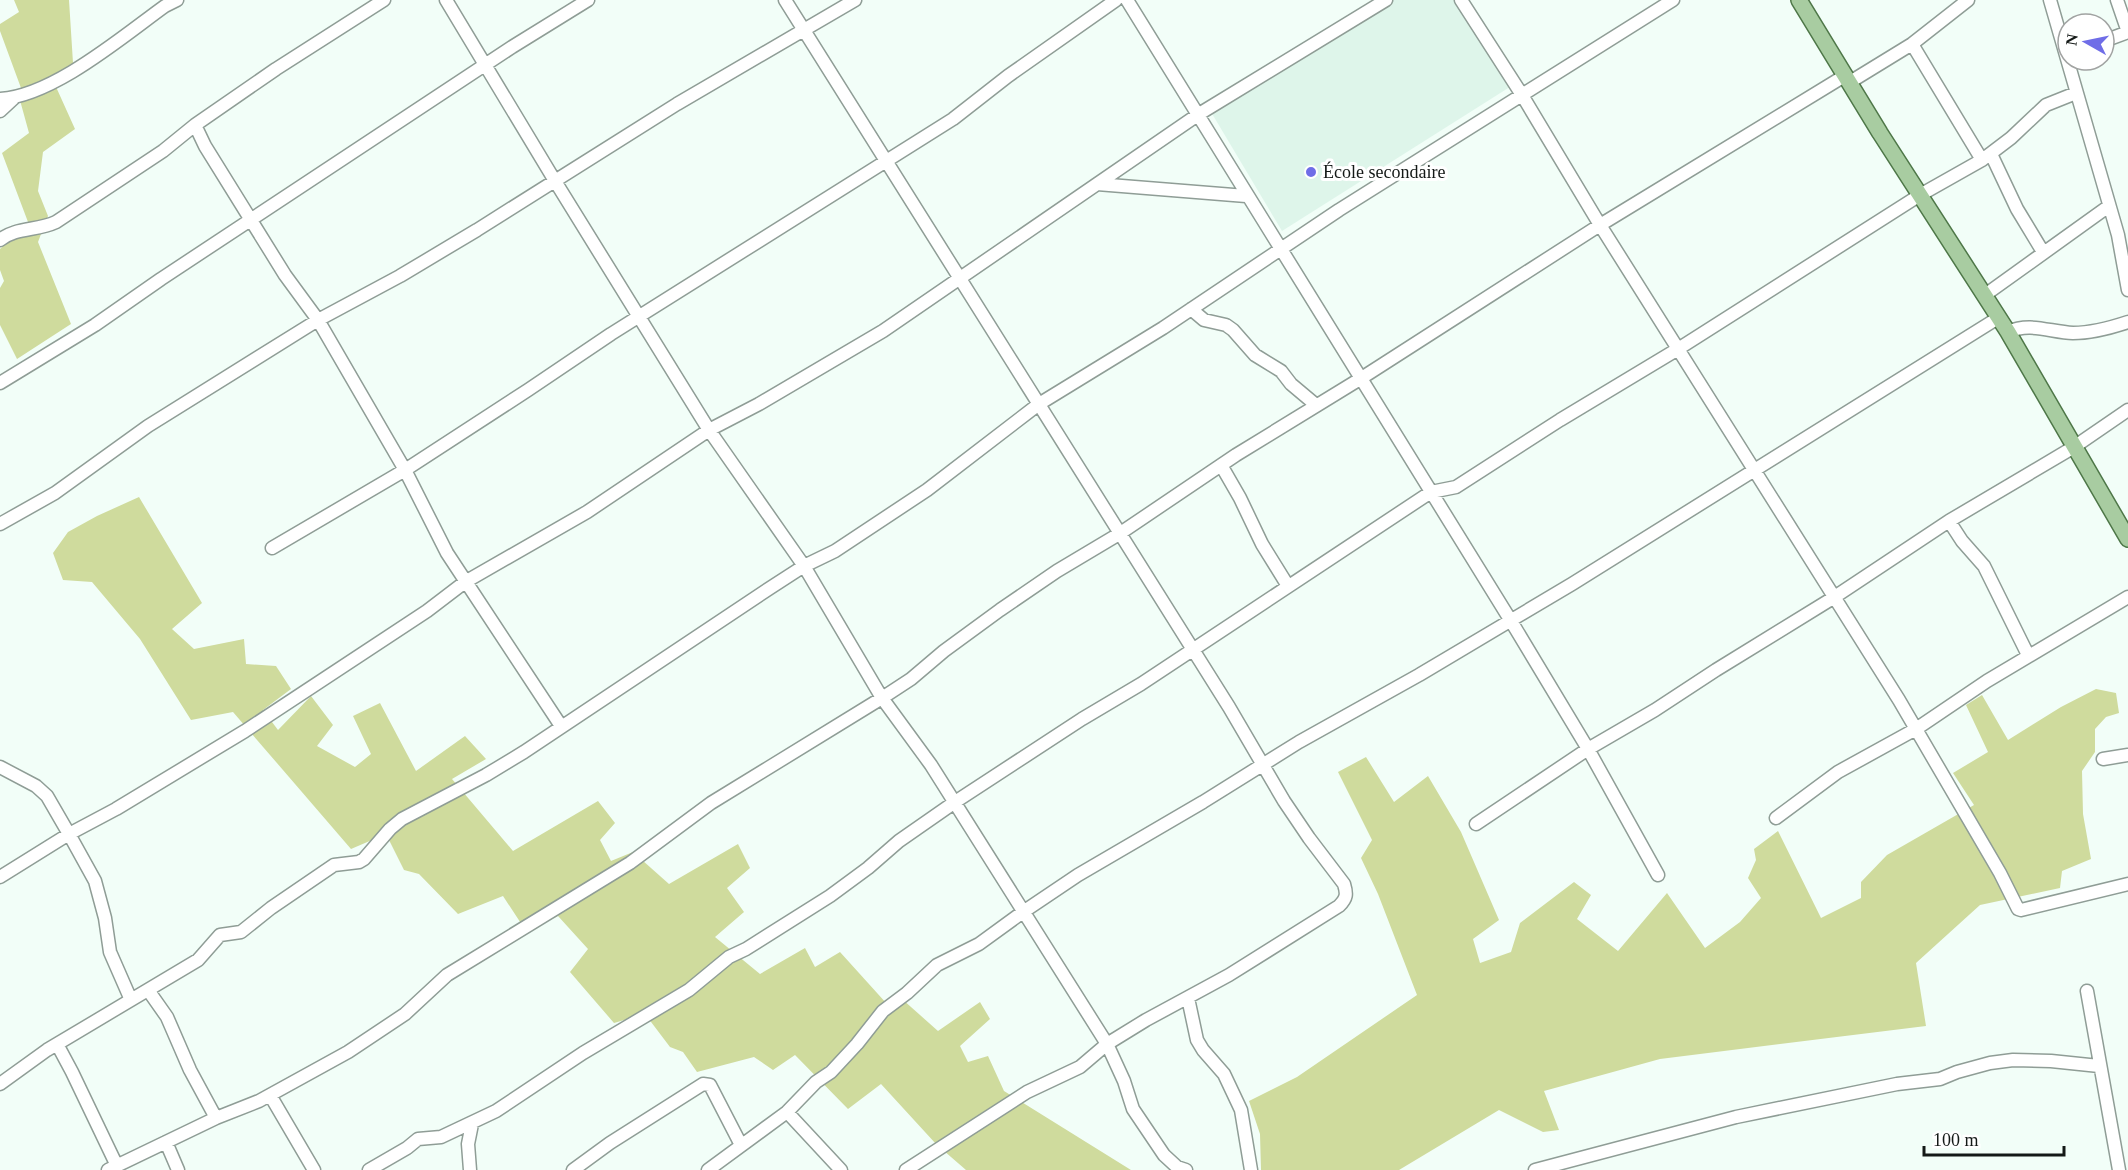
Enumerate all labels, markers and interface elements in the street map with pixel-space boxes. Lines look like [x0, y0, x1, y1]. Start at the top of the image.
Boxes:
north arrow [2056, 12, 2116, 72]
text: N [2062, 32, 2081, 47]
place label: École secondaire [1323, 161, 1445, 182]
marker: École secondaire [1304, 165, 1318, 179]
scale bar [1924, 1119, 2064, 1157]
text: 100 m [1933, 1130, 1979, 1150]

